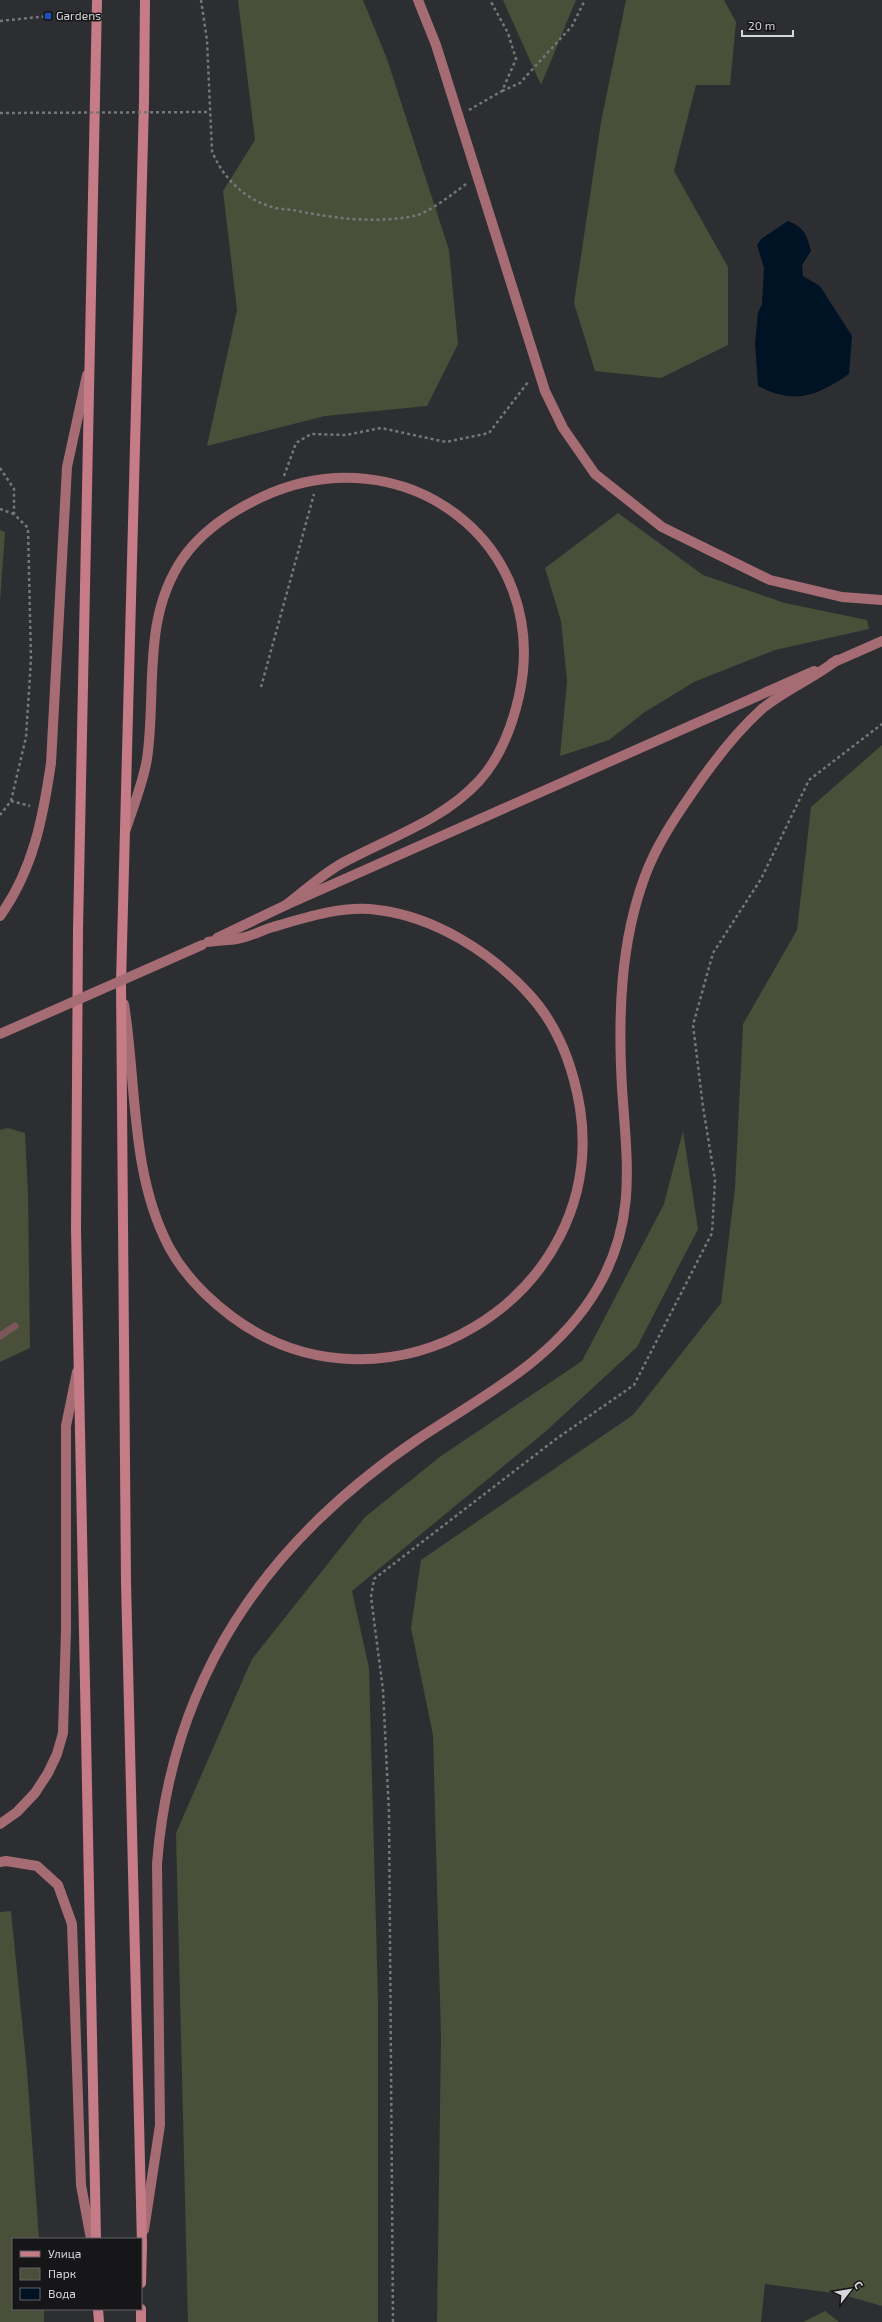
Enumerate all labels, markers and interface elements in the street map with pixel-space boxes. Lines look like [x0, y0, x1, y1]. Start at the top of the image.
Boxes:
place label: Gardens [56, 8, 101, 22]
marker: Gardens [43, 11, 53, 21]
scale bar [742, 12, 793, 38]
text: 20 m [748, 18, 775, 32]
legend [12, 2238, 142, 2310]
text: Улица [48, 2246, 81, 2260]
text: Парк [48, 2266, 77, 2280]
north arrow [830, 2270, 870, 2310]
text: С [852, 2278, 867, 2291]
text: Вода [48, 2286, 76, 2300]

